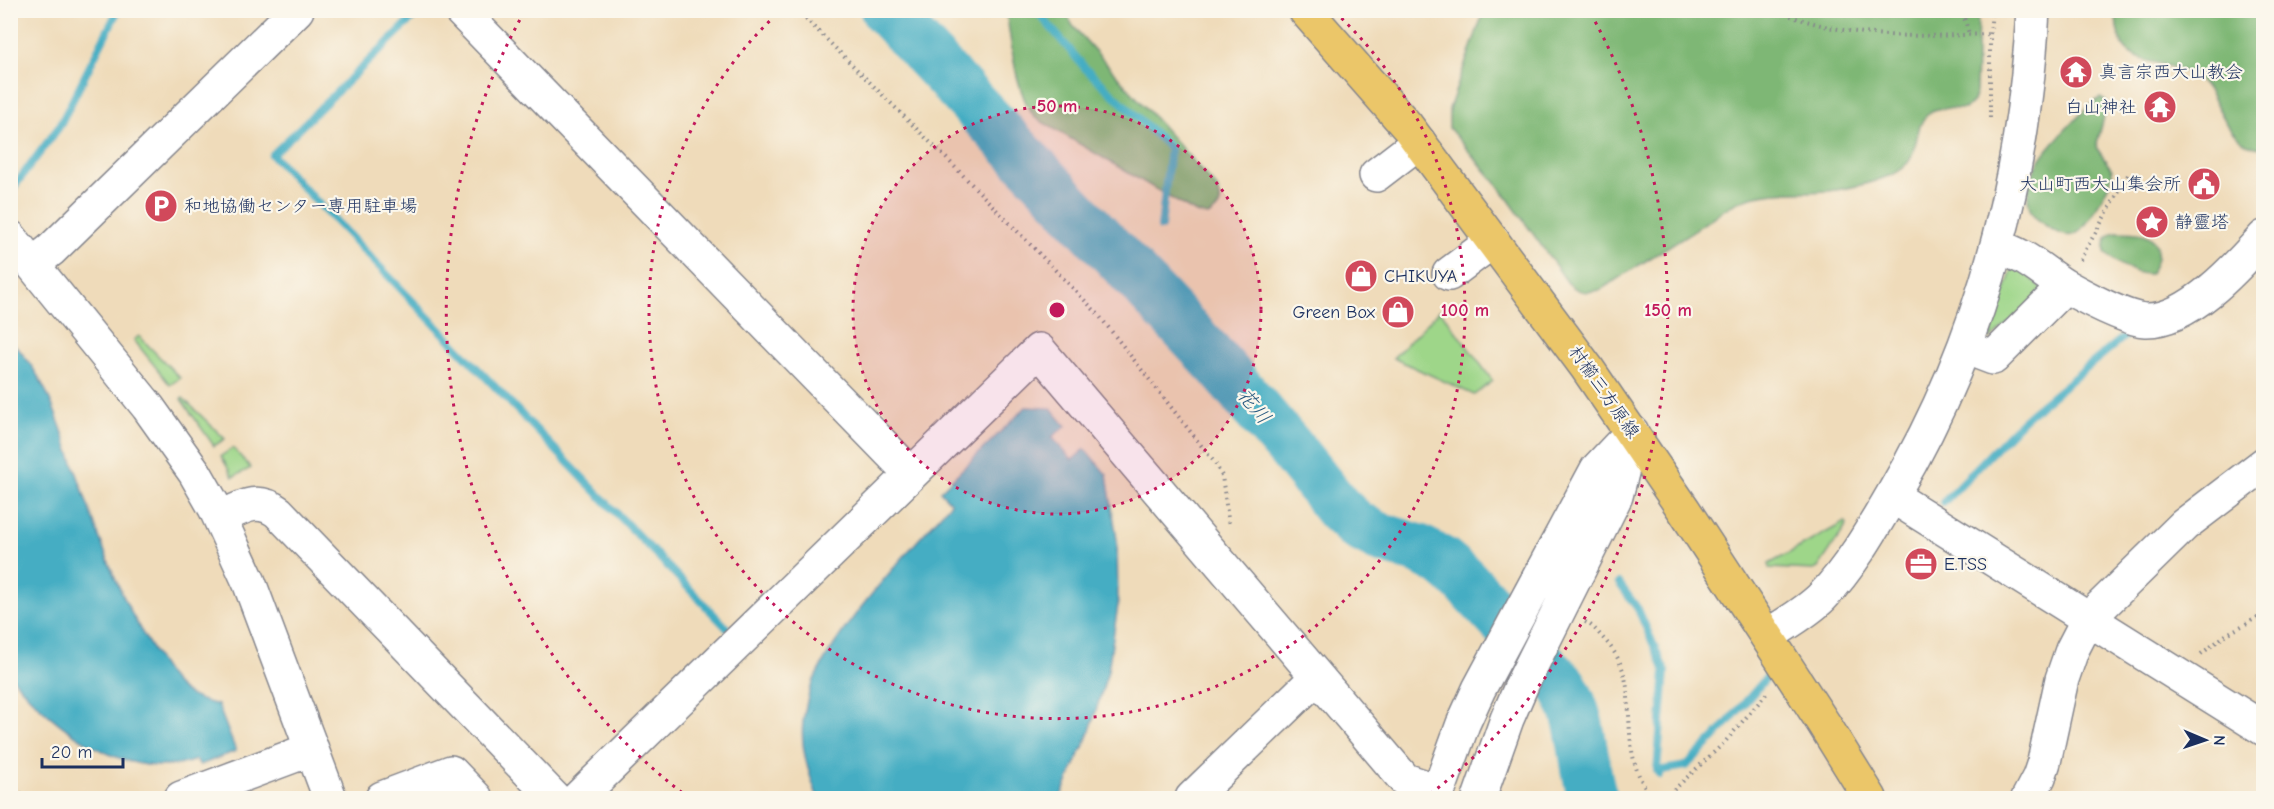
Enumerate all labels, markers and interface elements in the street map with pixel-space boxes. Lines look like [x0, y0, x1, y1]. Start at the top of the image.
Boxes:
temple icon: 真言宗西大山教会 [2058, 54, 2094, 90]
place label: 真言宗西大山教会 [2099, 62, 2243, 83]
temple icon: 白山神社 [2142, 89, 2178, 125]
text: 50 m [1037, 96, 1077, 117]
place label: 白山神社 [2065, 97, 2137, 118]
public building icon: 大山町西大山集会所 [2186, 166, 2222, 202]
place label: 大山町西大山集会所 [2019, 174, 2181, 195]
parking icon: 和地協働センター専用駐車場 [143, 188, 179, 224]
place label: 和地協働センター専用駐車場 [184, 196, 417, 217]
place icon: 静靈塔 [2134, 204, 2170, 240]
place label: 静靈塔 [2175, 212, 2229, 233]
shop icon: CHIKUYA [1343, 258, 1379, 294]
place label: CHIKUYA [1384, 266, 1457, 287]
shop icon: Green Box [1380, 294, 1416, 330]
centre of rings [1047, 300, 1067, 320]
text: 100 m [1441, 300, 1489, 321]
text: 150 m [1644, 300, 1692, 321]
place label: Green Box [1293, 302, 1375, 323]
street label: 村櫛三方原線 [1564, 342, 1644, 442]
water label: 花川 [1232, 383, 1276, 429]
office icon: E.TSS [1903, 546, 1939, 582]
place label: E.TSS [1944, 554, 1987, 575]
north arrow [2175, 710, 2235, 770]
scale bar [42, 731, 123, 769]
text: N [2210, 735, 2228, 746]
text: 20 m [51, 742, 92, 763]

